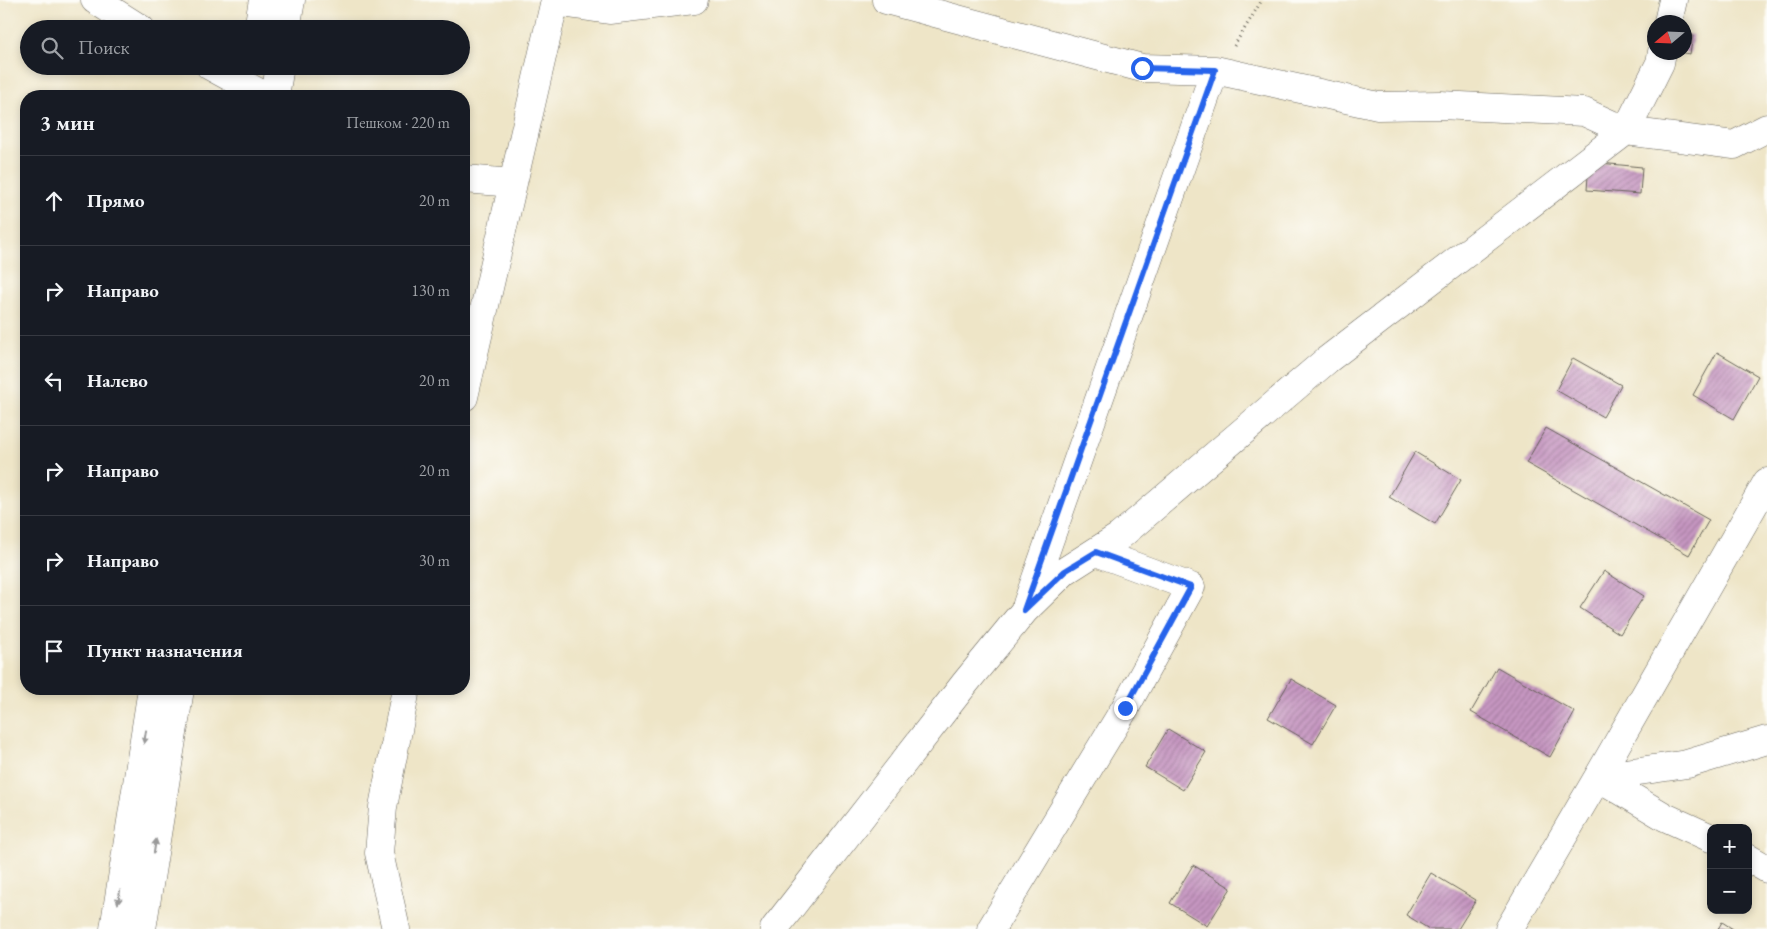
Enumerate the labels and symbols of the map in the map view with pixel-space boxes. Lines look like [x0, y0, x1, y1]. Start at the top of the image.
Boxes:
north arrow [1647, 15, 1692, 60]
route start [1131, 57, 1154, 80]
route end [1114, 697, 1137, 720]
one-way arrow [140, 729, 148, 745]
one-way arrow [152, 838, 160, 854]
one-way arrow [115, 890, 123, 906]

